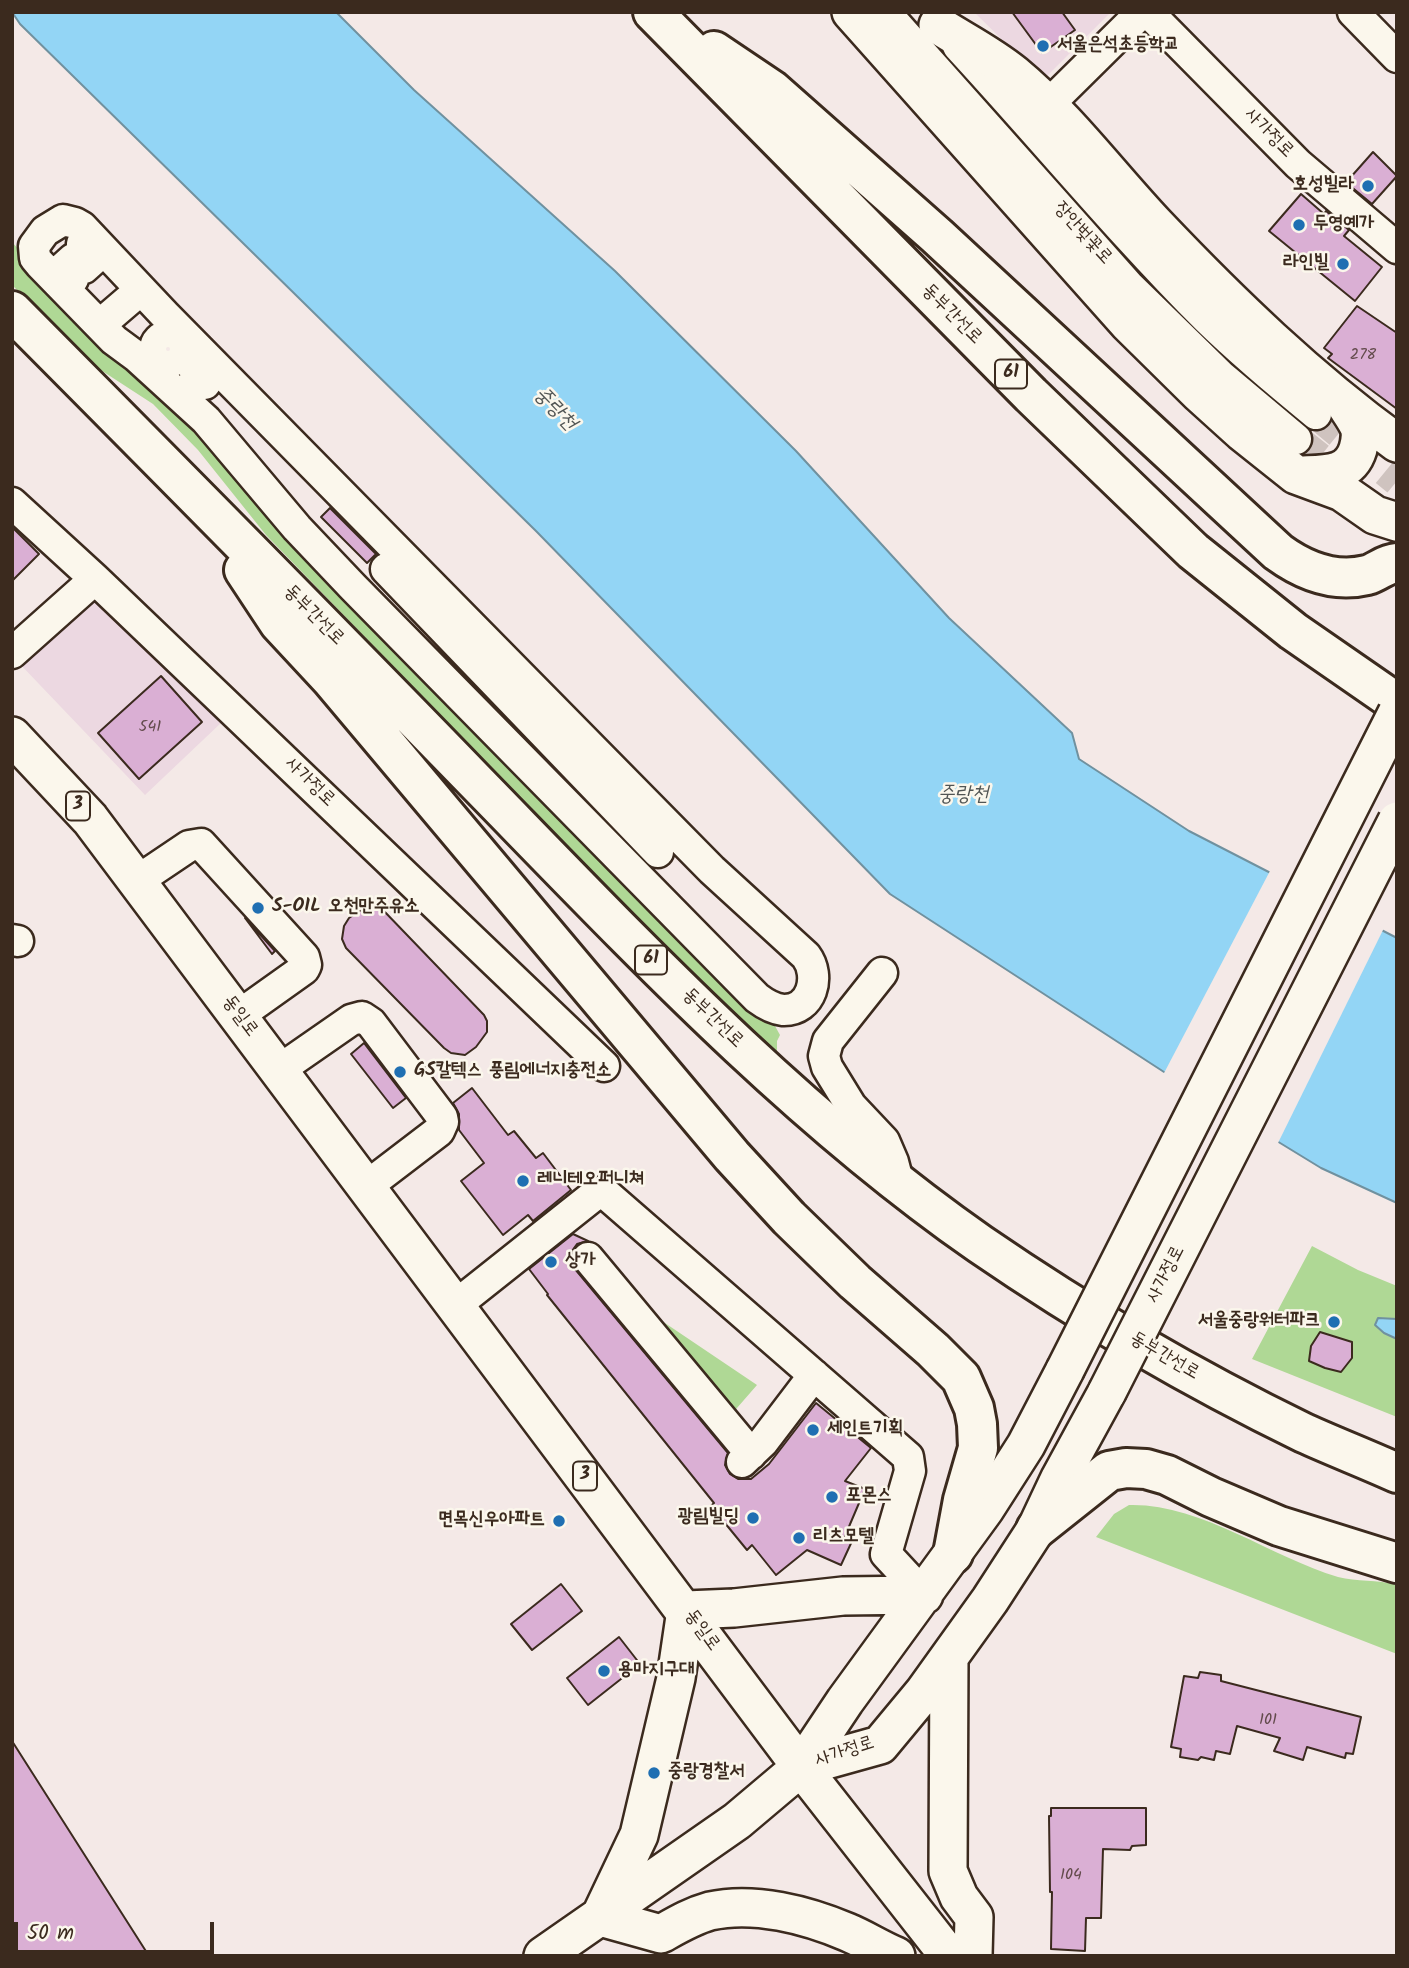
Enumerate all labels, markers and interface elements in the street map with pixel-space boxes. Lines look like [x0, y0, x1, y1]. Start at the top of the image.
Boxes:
place label: 서울은석초등학교 [1057, 35, 1179, 57]
marker: 서울은석초등학교 [1035, 38, 1051, 54]
street label: 사가정로 [1238, 104, 1298, 164]
place label: 호성빌라 [1293, 175, 1354, 197]
marker: 호성빌라 [1360, 178, 1376, 194]
street label: 장안벚꽃로 [1048, 198, 1116, 270]
place label: 두영예가 [1313, 214, 1374, 236]
marker: 두영예가 [1291, 217, 1307, 233]
place label: 라인빌 [1283, 253, 1329, 275]
marker: 라인빌 [1335, 256, 1351, 272]
street label: 동부간선로 [916, 280, 986, 350]
house number: 278 [1350, 346, 1376, 366]
road number: 61 [995, 360, 1027, 388]
water label: 중랑천 [527, 383, 581, 437]
street label: 동부간선로 [278, 581, 348, 651]
house number: 541 [139, 718, 161, 738]
street label: 사가정로 [279, 754, 339, 812]
water label: 중랑천 [938, 783, 988, 809]
road number: 3 [66, 792, 90, 820]
place label: S-OIL 오천만주유소 [272, 897, 420, 919]
marker: S-OIL 오천만주유소 [250, 900, 266, 916]
road number: 61 [635, 945, 667, 974]
street label: 동부간선로 [677, 984, 747, 1054]
street label: 동일로 [216, 992, 262, 1042]
place label: GS칼텍스 풍림에너지충전소 [414, 1061, 611, 1083]
marker: GS칼텍스 풍림에너지충전소 [392, 1064, 408, 1080]
place label: 레니테오퍼니쳐 [537, 1170, 644, 1192]
marker: 레니테오퍼니쳐 [515, 1173, 531, 1189]
street label: 사가정로 [1143, 1243, 1191, 1307]
place label: 상가 [565, 1251, 596, 1273]
marker: 상가 [543, 1254, 559, 1270]
place label: 서울중랑워터파크 [1198, 1311, 1320, 1333]
marker: 서울중랑워터파크 [1326, 1314, 1342, 1330]
street label: 동부간선로 [1125, 1328, 1203, 1386]
place label: 세인트기획 [827, 1419, 903, 1441]
marker: 세인트기획 [805, 1422, 821, 1438]
road number: 3 [573, 1462, 597, 1490]
place label: 포몬스 [846, 1486, 892, 1508]
marker: 포몬스 [824, 1489, 840, 1505]
place label: 광림빌딩 [678, 1507, 739, 1529]
place label: 면목신우아파트 [438, 1510, 545, 1532]
marker: 광림빌딩 [745, 1510, 761, 1526]
marker: 면목신우아파트 [551, 1513, 567, 1529]
place label: 리츠모텔 [813, 1527, 874, 1549]
marker: 리츠모텔 [791, 1530, 807, 1546]
street label: 동일로 [678, 1606, 724, 1656]
place label: 용마지구대 [618, 1660, 694, 1682]
marker: 용마지구대 [596, 1663, 612, 1679]
house number: 101 [1259, 1711, 1277, 1731]
street label: 사가정로 [812, 1733, 878, 1773]
place label: 중랑경찰서 [668, 1762, 744, 1784]
marker: 중랑경찰서 [646, 1765, 662, 1781]
house number: 104 [1060, 1866, 1082, 1886]
scale bar [18, 1909, 217, 1953]
text: 50 m [27, 1917, 74, 1950]

